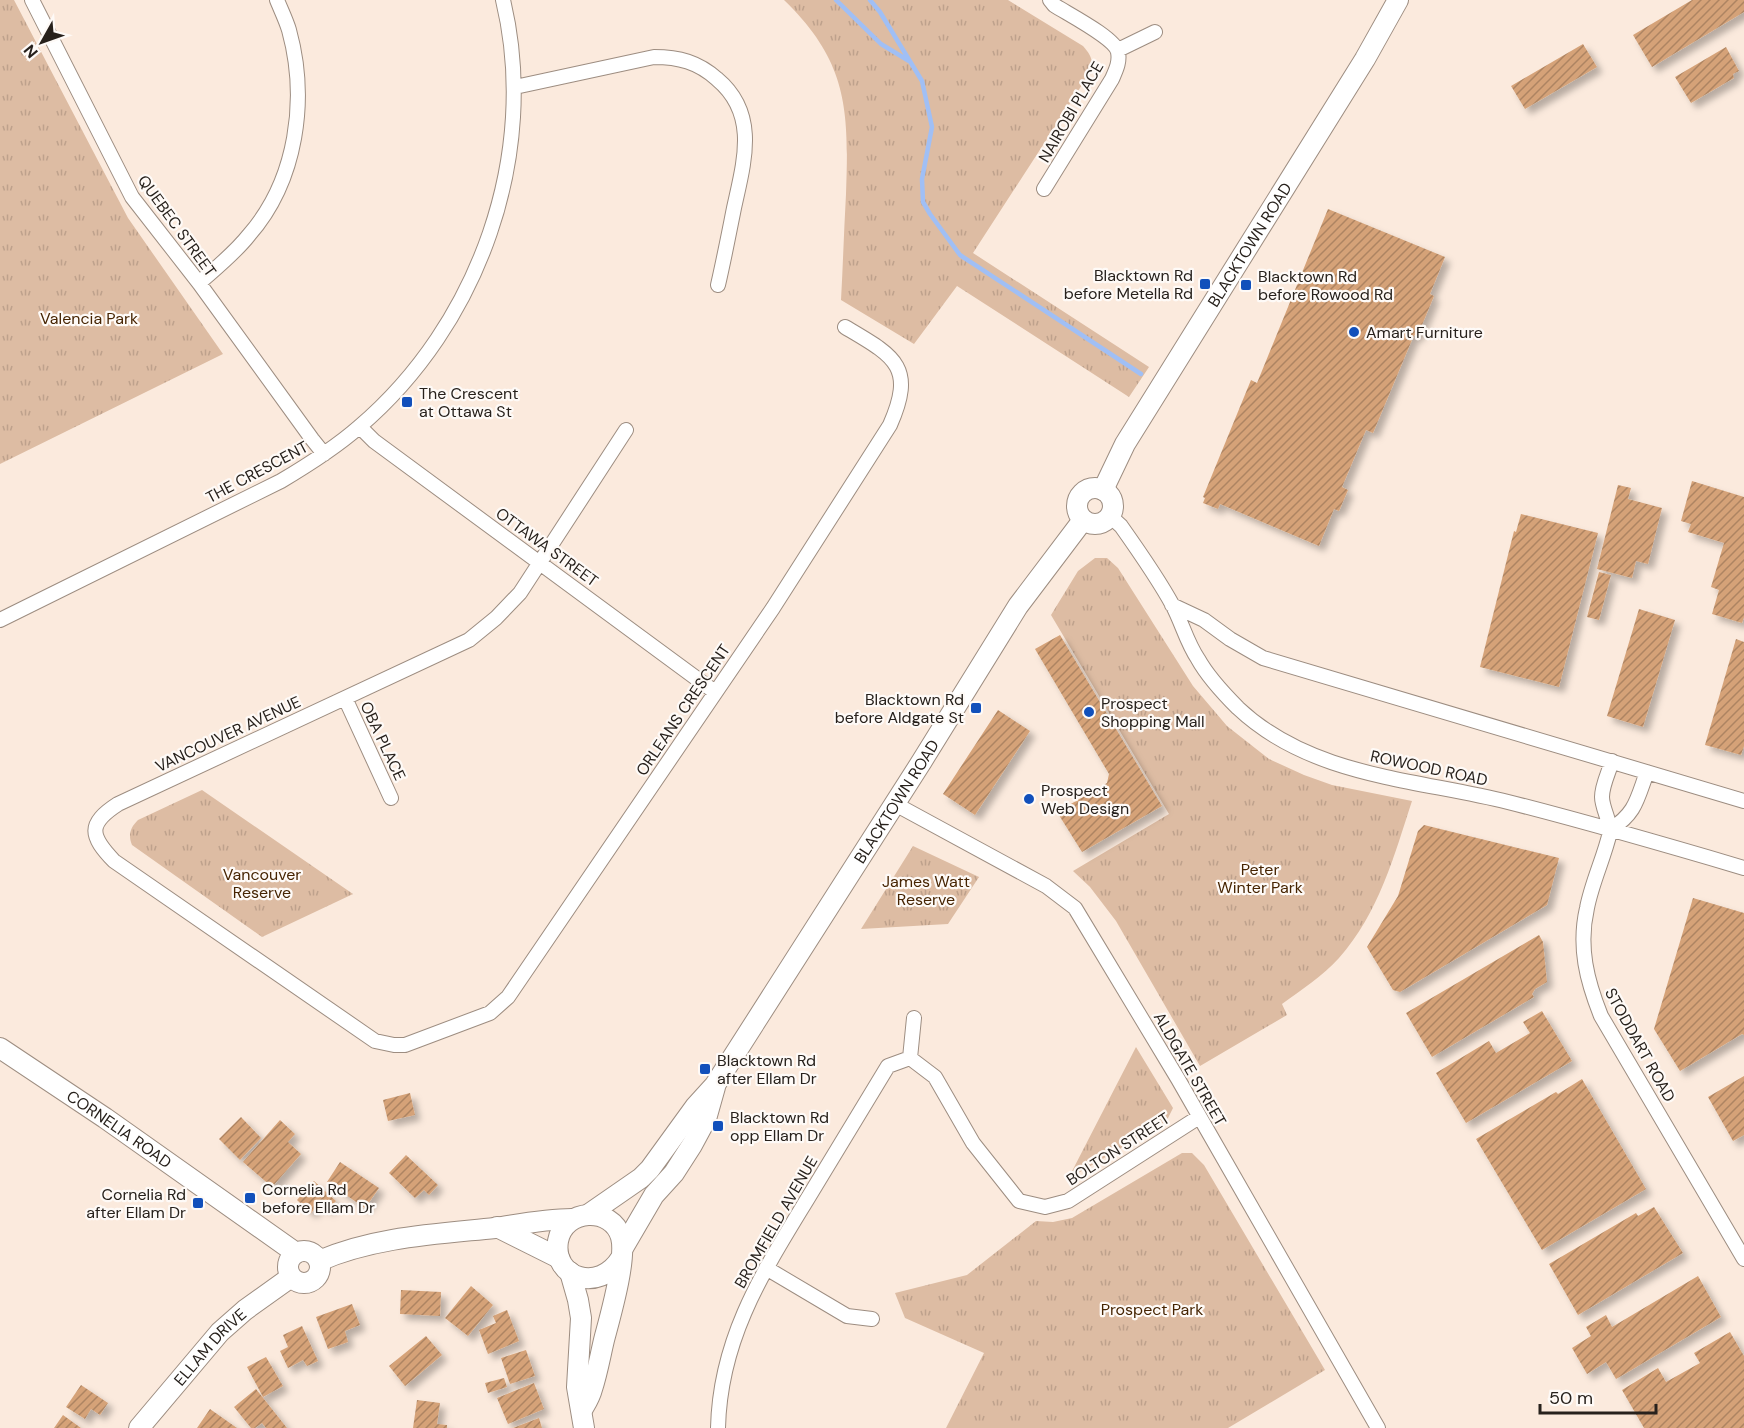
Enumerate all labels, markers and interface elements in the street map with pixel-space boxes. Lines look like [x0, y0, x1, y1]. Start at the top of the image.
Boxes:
north arrow [12, 12, 72, 72]
text: N [19, 40, 43, 63]
street label: NAIROBI PLACE [1034, 58, 1108, 166]
street label: QUEBEC STREET [133, 171, 221, 281]
street label: BLACKTOWN ROAD [1203, 178, 1296, 311]
place label: Blacktown Rd before Metella Rd [1064, 265, 1193, 304]
place label: Blacktown Rd before Rowood Rd [1258, 266, 1393, 305]
marker: Blacktown Rd before Metella Rd [1198, 277, 1212, 291]
marker: Blacktown Rd before Rowood Rd [1239, 278, 1253, 292]
park label: Valencia Park [40, 308, 138, 329]
place label: Amart Furniture [1366, 322, 1483, 343]
marker: Amart Furniture [1347, 325, 1361, 339]
place label: The Crescent at Ottawa St [419, 383, 518, 422]
marker: The Crescent at Ottawa St [400, 395, 414, 409]
street label: THE CRESCENT [202, 436, 312, 508]
street label: OTTAWA STREET [492, 503, 602, 591]
street label: ORLEANS CRESCENT [631, 640, 735, 780]
place label: Blacktown Rd before Aldgate St [835, 689, 964, 728]
street label: VANCOUVER AVENUE [152, 691, 304, 777]
place label: Prospect Shopping Mall [1101, 693, 1205, 732]
street label: OBA PLACE [356, 698, 410, 784]
marker: Blacktown Rd before Aldgate St [969, 701, 983, 715]
marker: Prospect Shopping Mall [1082, 705, 1096, 719]
street label: BLACKTOWN ROAD [849, 735, 943, 867]
street label: ROWOOD ROAD [1368, 745, 1490, 791]
place label: Prospect Web Design [1041, 780, 1129, 819]
marker: Prospect Web Design [1022, 792, 1036, 806]
park label: Peter Winter Park [1217, 859, 1303, 898]
park label: Vancouver Reserve [223, 864, 301, 903]
park label: James Watt Reserve [882, 871, 970, 910]
street label: STODDART ROAD [1600, 984, 1680, 1106]
street label: ALDGATE STREET [1149, 1008, 1231, 1130]
place label: Blacktown Rd after Ellam Dr [717, 1050, 817, 1089]
marker: Blacktown Rd after Ellam Dr [698, 1062, 712, 1076]
street label: CORNELIA ROAD [63, 1085, 176, 1172]
place label: Blacktown Rd opp Ellam Dr [730, 1107, 829, 1146]
street label: BOLTON STREET [1062, 1108, 1174, 1190]
marker: Blacktown Rd opp Ellam Dr [711, 1119, 725, 1133]
street label: BROMFIELD AVENUE [730, 1152, 822, 1292]
place label: Cornelia Rd before Ellam Dr [262, 1179, 375, 1218]
place label: Cornelia Rd after Ellam Dr [86, 1184, 186, 1223]
marker: Cornelia Rd before Ellam Dr [243, 1191, 257, 1205]
marker: Cornelia Rd after Ellam Dr [191, 1196, 205, 1210]
park label: Prospect Park [1101, 1299, 1203, 1320]
street label: ELLAM DRIVE [169, 1303, 251, 1390]
scale bar [1540, 1377, 1656, 1415]
text: 50 m [1549, 1386, 1593, 1410]

